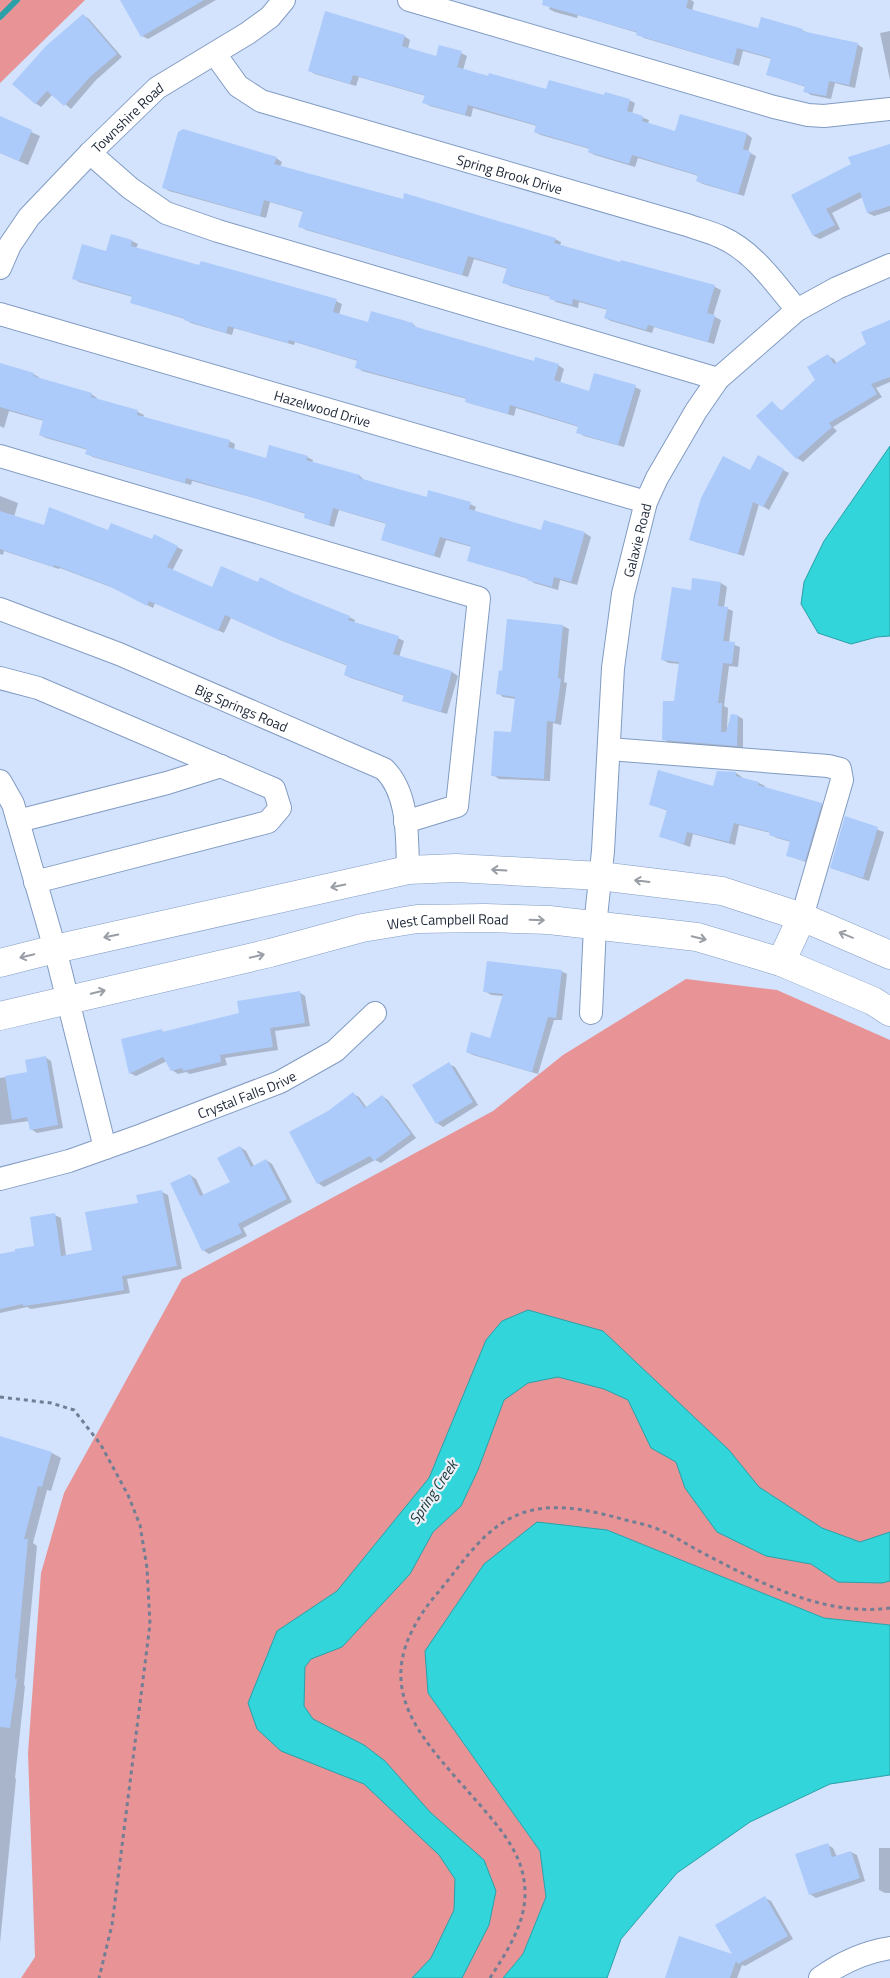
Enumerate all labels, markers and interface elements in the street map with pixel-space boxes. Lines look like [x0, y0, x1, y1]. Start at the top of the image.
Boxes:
street label: Townshire Road [86, 76, 167, 157]
street label: Spring Brook Drive [454, 148, 565, 199]
street label: Hazelwood Drive [272, 384, 373, 432]
street label: Galaxie Road [617, 501, 656, 579]
street label: Big Springs Road [192, 678, 292, 737]
one-way arrow [491, 866, 507, 875]
one-way arrow [634, 876, 650, 886]
one-way arrow [331, 882, 347, 891]
street label: West Campbell Road [385, 907, 509, 934]
one-way arrow [529, 915, 545, 925]
one-way arrow [839, 929, 854, 939]
one-way arrow [104, 932, 120, 941]
one-way arrow [690, 934, 706, 943]
one-way arrow [20, 951, 36, 961]
one-way arrow [248, 951, 264, 960]
one-way arrow [90, 987, 106, 996]
street label: Crystal Falls Drive [194, 1065, 300, 1123]
water label: Spring Creek [403, 1453, 464, 1529]

